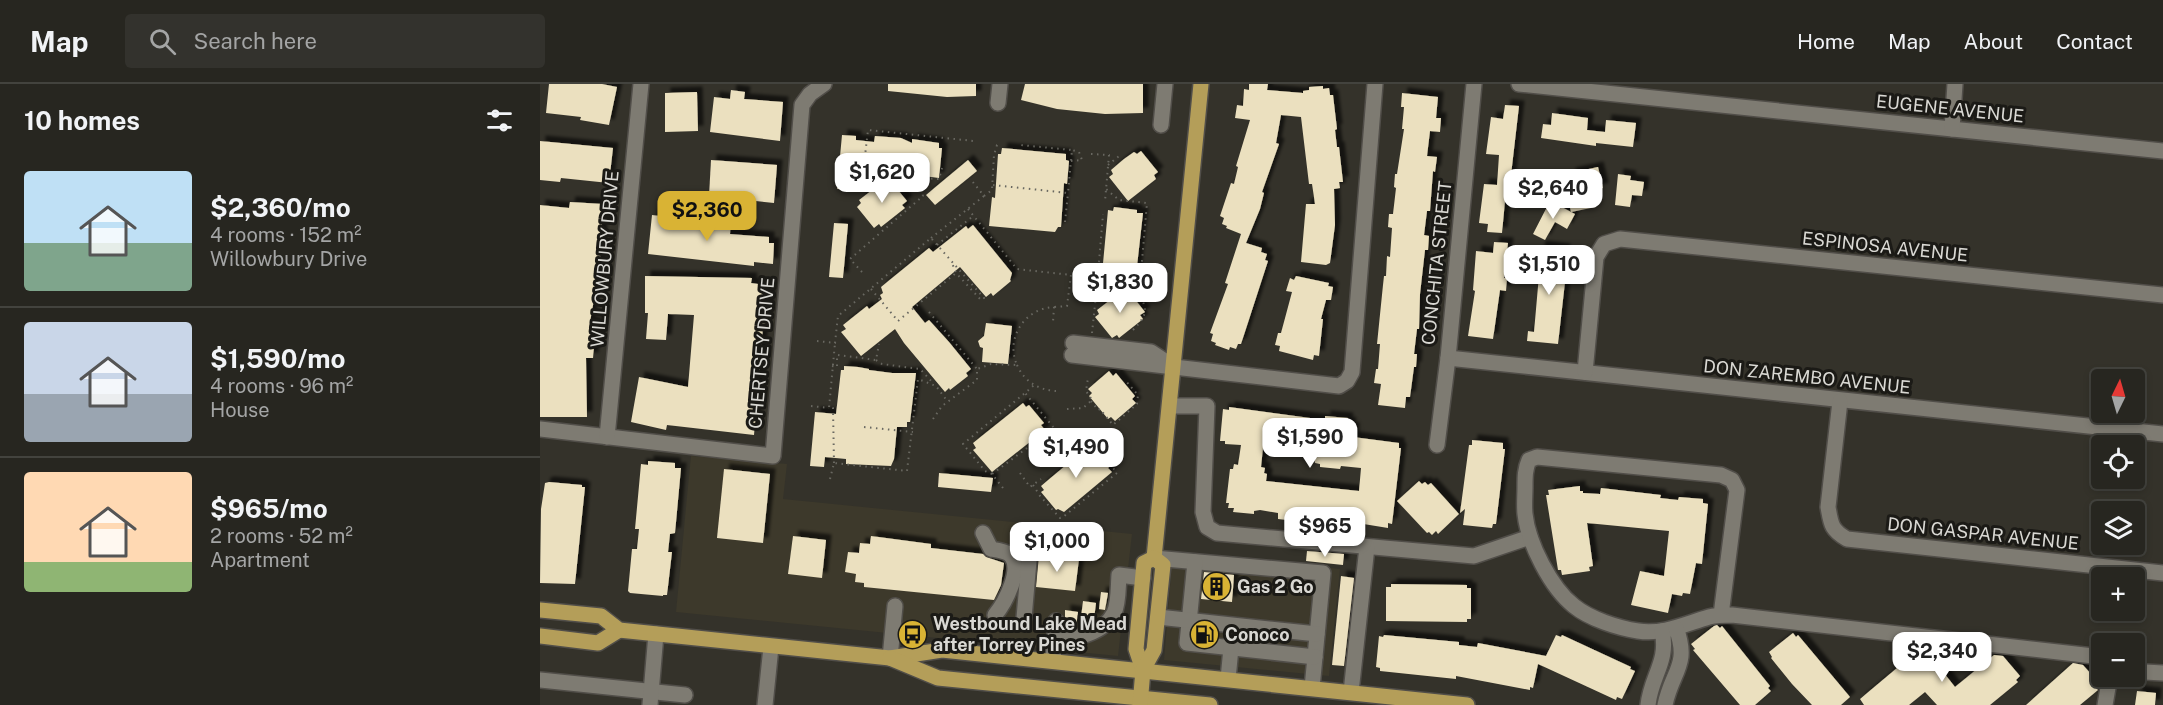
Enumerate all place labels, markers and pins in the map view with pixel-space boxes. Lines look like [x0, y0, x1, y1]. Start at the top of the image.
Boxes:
pin: $1,620 [833, 153, 931, 204]
pin: $2,640 [1504, 169, 1602, 220]
pin: $2,360 [658, 191, 756, 242]
pin: $1,510 [1500, 245, 1598, 296]
pin: $1,830 [1071, 263, 1169, 314]
pin: $1,590 [1261, 418, 1359, 469]
pin: $1,490 [1027, 428, 1125, 479]
pin: $965 [1289, 507, 1361, 558]
pin: $1,000 [1008, 522, 1106, 573]
building icon: Gas 2 Go [1200, 571, 1232, 603]
place label: Gas 2 Go [1237, 576, 1314, 597]
place label: Westbound Lake Mead after Torrey Pines [933, 613, 1127, 655]
bus stop icon: Westbound Lake Mead after Torrey Pines [896, 618, 928, 650]
fuel station icon: Conoco [1188, 619, 1220, 651]
place label: Conoco [1225, 624, 1290, 645]
pin: $2,340 [1893, 632, 1991, 683]

